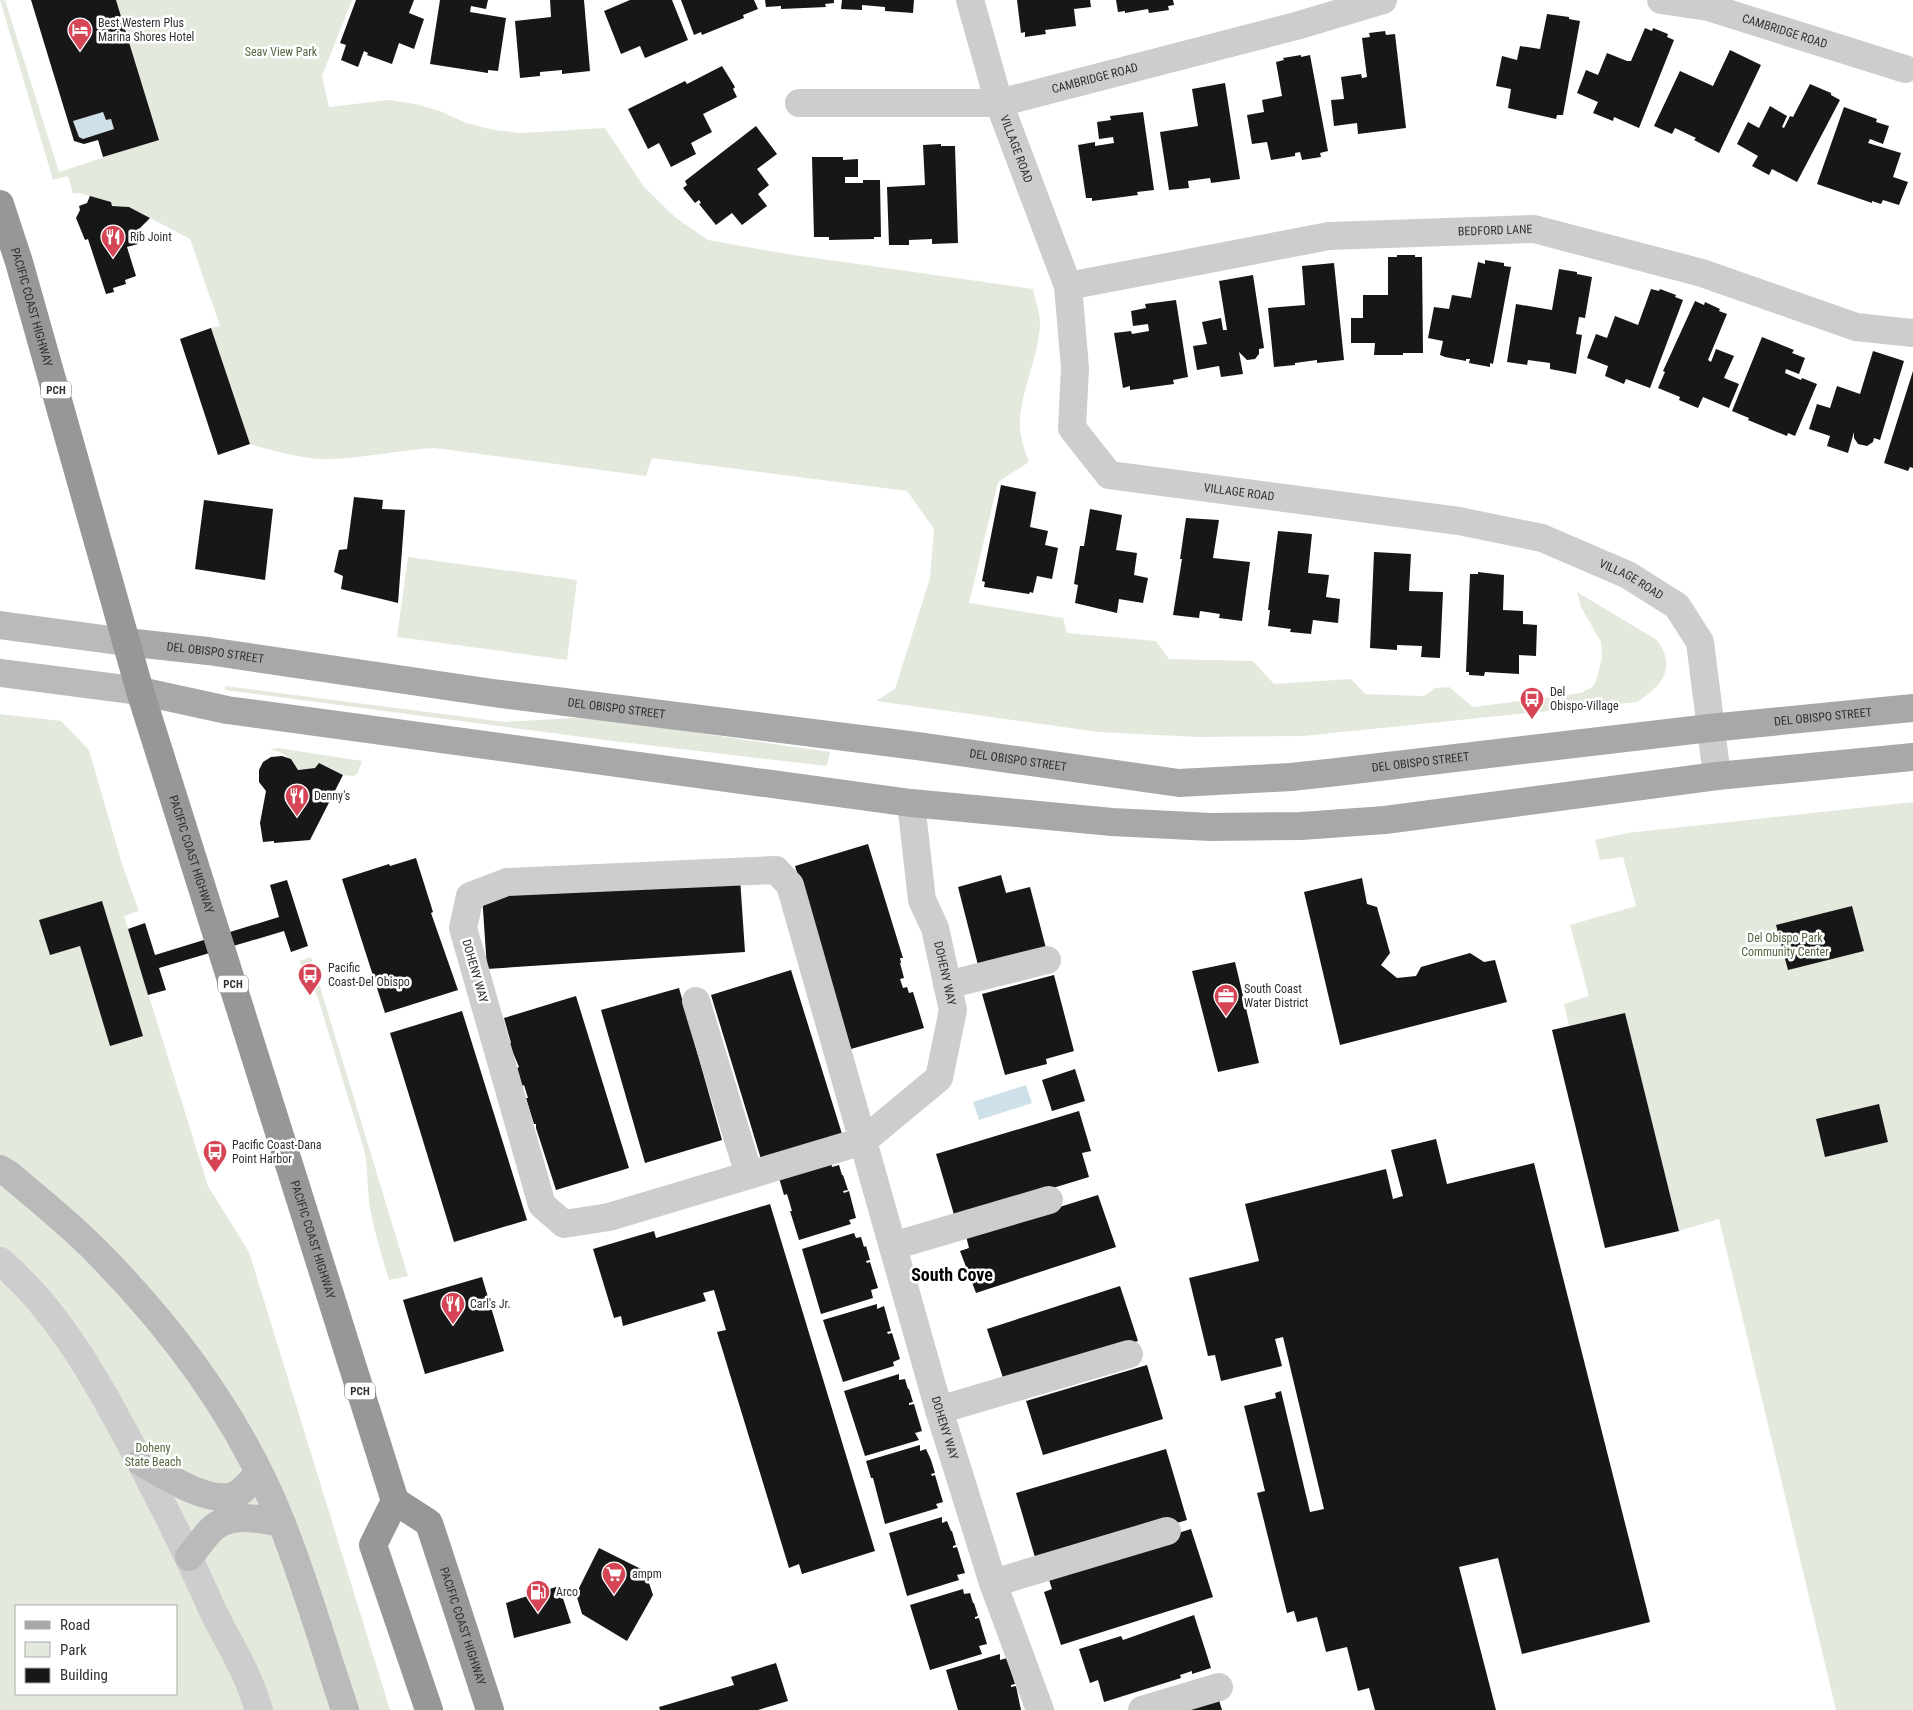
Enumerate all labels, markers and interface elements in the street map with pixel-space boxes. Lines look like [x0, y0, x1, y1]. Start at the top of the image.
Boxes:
street label: CAMBRIDGE ROAD [1740, 11, 1829, 51]
place label: Best Western Plus Marina Shores Hotel [98, 16, 194, 44]
hotel icon: Best Western Plus Marina Shores Hotel [67, 17, 93, 51]
park label: Seav View Park [245, 45, 318, 59]
street label: CAMBRIDGE ROAD [1050, 60, 1140, 96]
street label: VILLAGE ROAD [997, 113, 1035, 185]
street label: BEDFORD LANE [1458, 222, 1533, 239]
restaurant icon: Rib Joint [100, 224, 126, 258]
place label: Rib Joint [130, 230, 172, 244]
street label: PACIFIC COAST HIGHWAY [8, 246, 55, 369]
road number: PCH [41, 382, 71, 398]
street label: VILLAGE ROAD [1203, 481, 1275, 504]
street label: VILLAGE ROAD [1597, 556, 1666, 603]
street label: DEL OBISPO STREET [166, 640, 265, 666]
place label: Del Obispo-Village [1550, 685, 1619, 713]
bus stop icon: Del Obispo-Village [1519, 686, 1545, 720]
street label: DEL OBISPO STREET [567, 695, 666, 721]
street label: DEL OBISPO STREET [1773, 705, 1872, 729]
street label: DEL OBISPO STREET [969, 746, 1068, 774]
street label: DEL OBISPO STREET [1371, 749, 1470, 775]
restaurant icon: Denny's [284, 783, 310, 817]
place label: Denny's [314, 789, 350, 803]
street label: PACIFIC COAST HIGHWAY [166, 793, 217, 916]
park label: Del Obispo Park Community Center [1741, 931, 1829, 959]
street label: DOHENY WAY [459, 938, 491, 1005]
street label: DOHENY WAY [931, 940, 959, 1008]
place label: Pacific Coast-Del Obispo [328, 961, 410, 989]
bus stop icon: Pacific Coast-Del Obispo [297, 962, 323, 996]
road number: PCH [218, 976, 248, 992]
place label: South Coast Water District [1244, 982, 1309, 1010]
office icon: South Coast Water District [1213, 983, 1239, 1017]
place label: Pacific Coast-Dana Point Harbor [232, 1138, 322, 1166]
bus stop icon: Pacific Coast-Dana Point Harbor [202, 1139, 228, 1173]
street label: PACIFIC COAST HIGHWAY [288, 1179, 338, 1301]
district label: South Cove [911, 1264, 993, 1285]
restaurant icon: Carl's Jr. [440, 1291, 466, 1325]
place label: Carl's Jr. [470, 1297, 511, 1311]
road number: PCH [345, 1382, 375, 1400]
street label: DOHENY WAY [929, 1395, 961, 1462]
park label: Doheny State Beach [125, 1441, 182, 1469]
supermarket icon: ampm [601, 1561, 627, 1595]
street label: PACIFIC COAST HIGHWAY [437, 1565, 489, 1688]
place label: ampm [632, 1567, 662, 1581]
fuel station icon: Arco [525, 1579, 551, 1613]
place label: Arco [556, 1585, 578, 1599]
legend [15, 1605, 178, 1695]
text: Road [60, 1616, 90, 1634]
text: Park [60, 1641, 87, 1659]
text: Building [60, 1666, 108, 1684]

